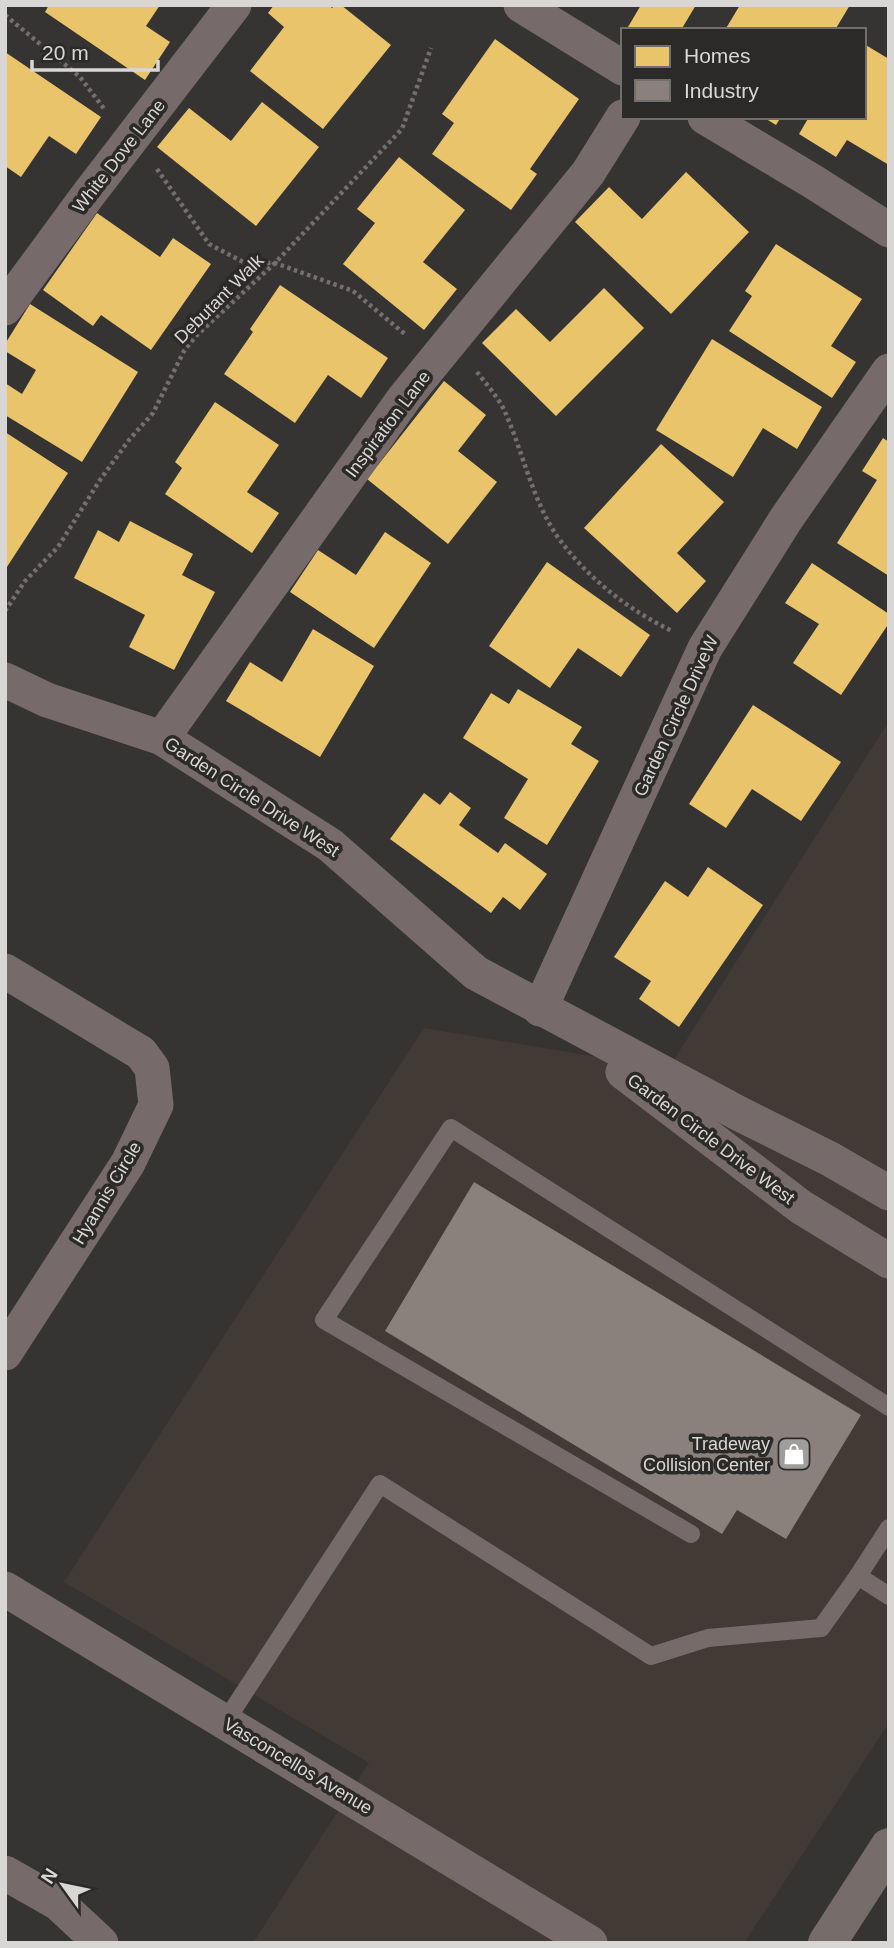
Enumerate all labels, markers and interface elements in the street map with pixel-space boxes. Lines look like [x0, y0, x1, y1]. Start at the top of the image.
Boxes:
scale bar [32, 28, 158, 72]
legend [621, 28, 866, 119]
text: 20 m [42, 41, 89, 64]
text: Homes [684, 44, 751, 67]
text: Industry [684, 79, 759, 102]
street label: White Dove Lane [69, 95, 169, 217]
street label: Debutant Walk [170, 250, 268, 348]
street label: Inspiration Lane [341, 367, 435, 481]
street label: Garden Circle DriveW [630, 632, 722, 800]
street label: Garden Circle Drive West [161, 733, 343, 861]
street label: Garden Circle Drive West [624, 1070, 798, 1208]
street label: Hyannis Circle [69, 1138, 145, 1248]
place label: Tradeway Collision Center [643, 1434, 770, 1475]
shop icon: Tradeway Collision Center [775, 1435, 813, 1473]
street label: Vasconcellos Avenue [220, 1714, 376, 1818]
north arrow [28, 1850, 98, 1920]
text: N [37, 1865, 62, 1887]

